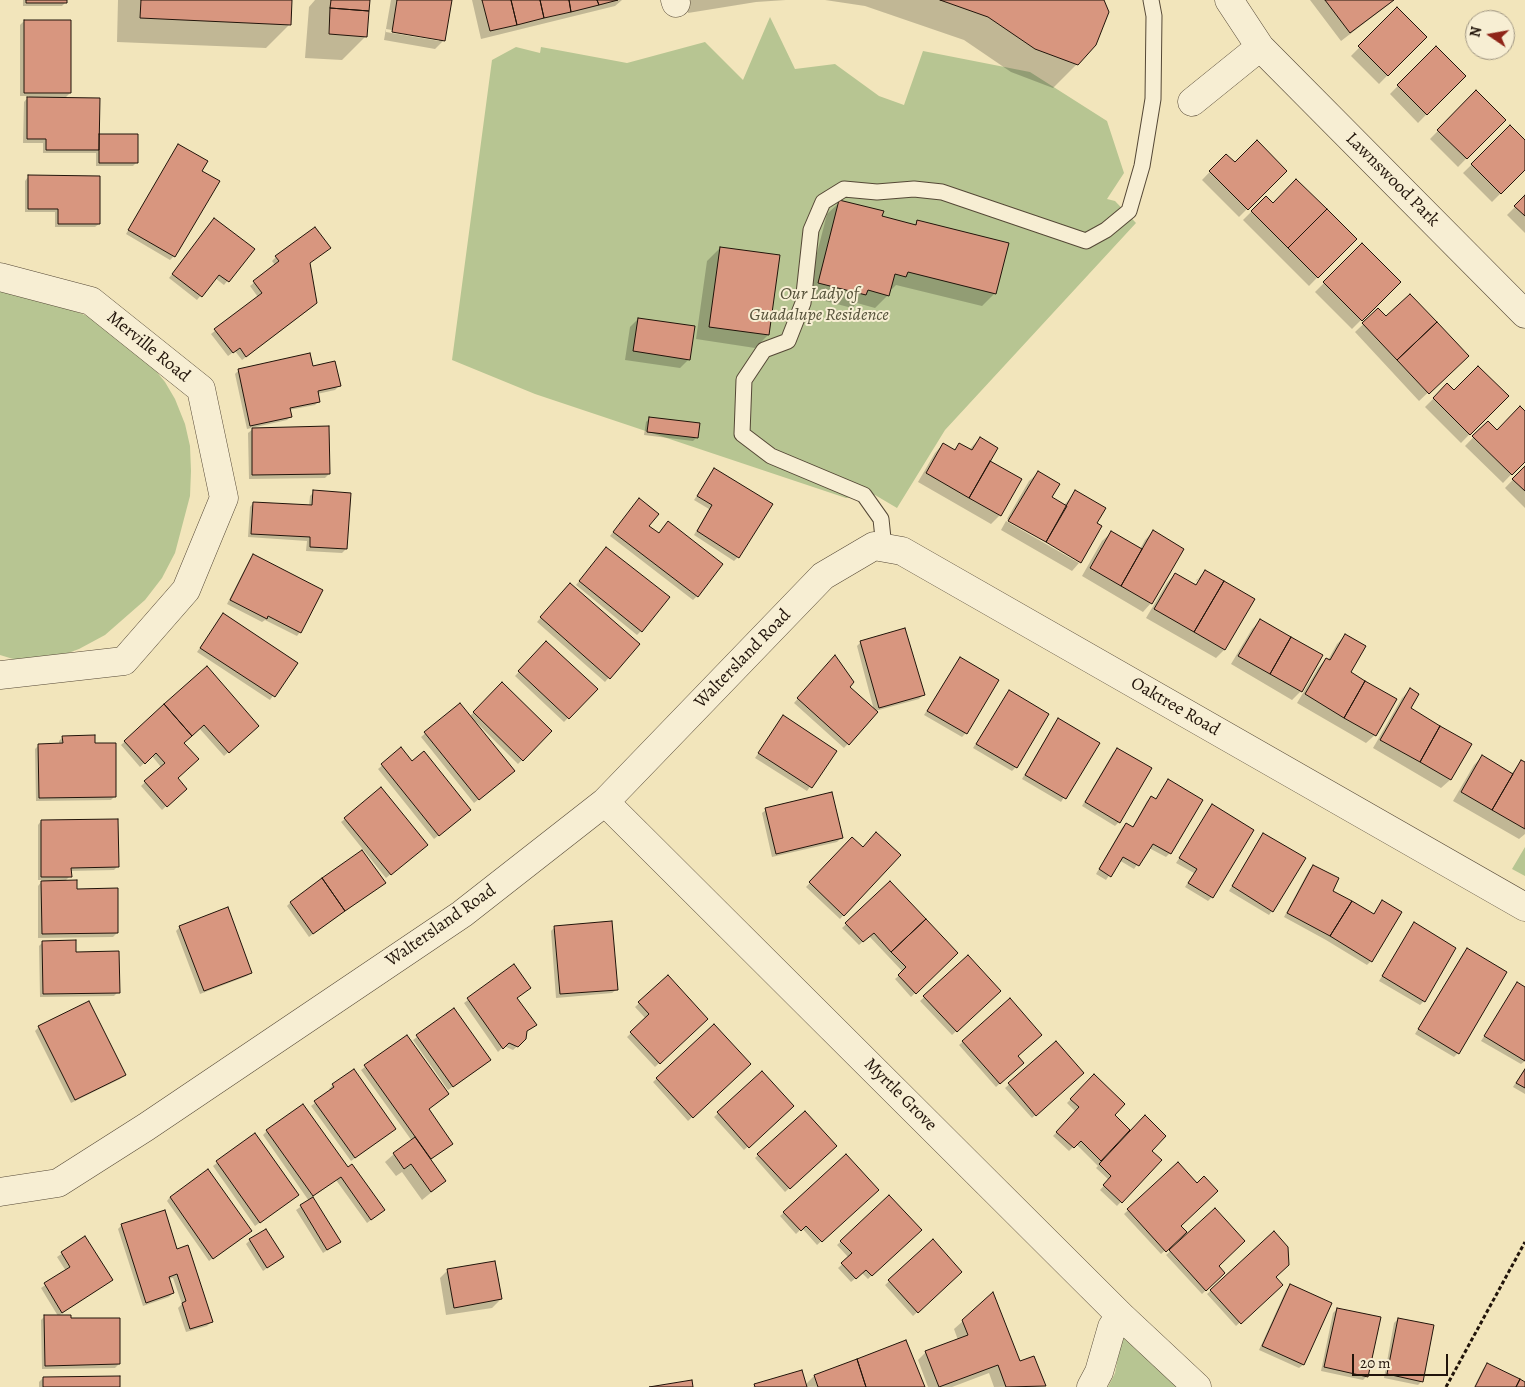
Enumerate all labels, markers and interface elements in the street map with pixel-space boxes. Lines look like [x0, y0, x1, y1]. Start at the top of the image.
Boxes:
north arrow [1465, 10, 1515, 60]
text: N [1465, 25, 1486, 39]
street label: Lawnswood Park [1340, 128, 1444, 232]
park label: Our Lady of Guadalupe Residence [749, 284, 889, 326]
street label: Merville Road [102, 307, 194, 387]
street label: Waltersland Road [690, 605, 796, 713]
street label: Oaktree Road [1126, 673, 1224, 741]
street label: Waltersland Road [382, 880, 500, 972]
street label: Myrtle Grove [859, 1054, 941, 1136]
scale bar [1355, 1344, 1451, 1376]
text: 20 m [1360, 1353, 1391, 1373]

